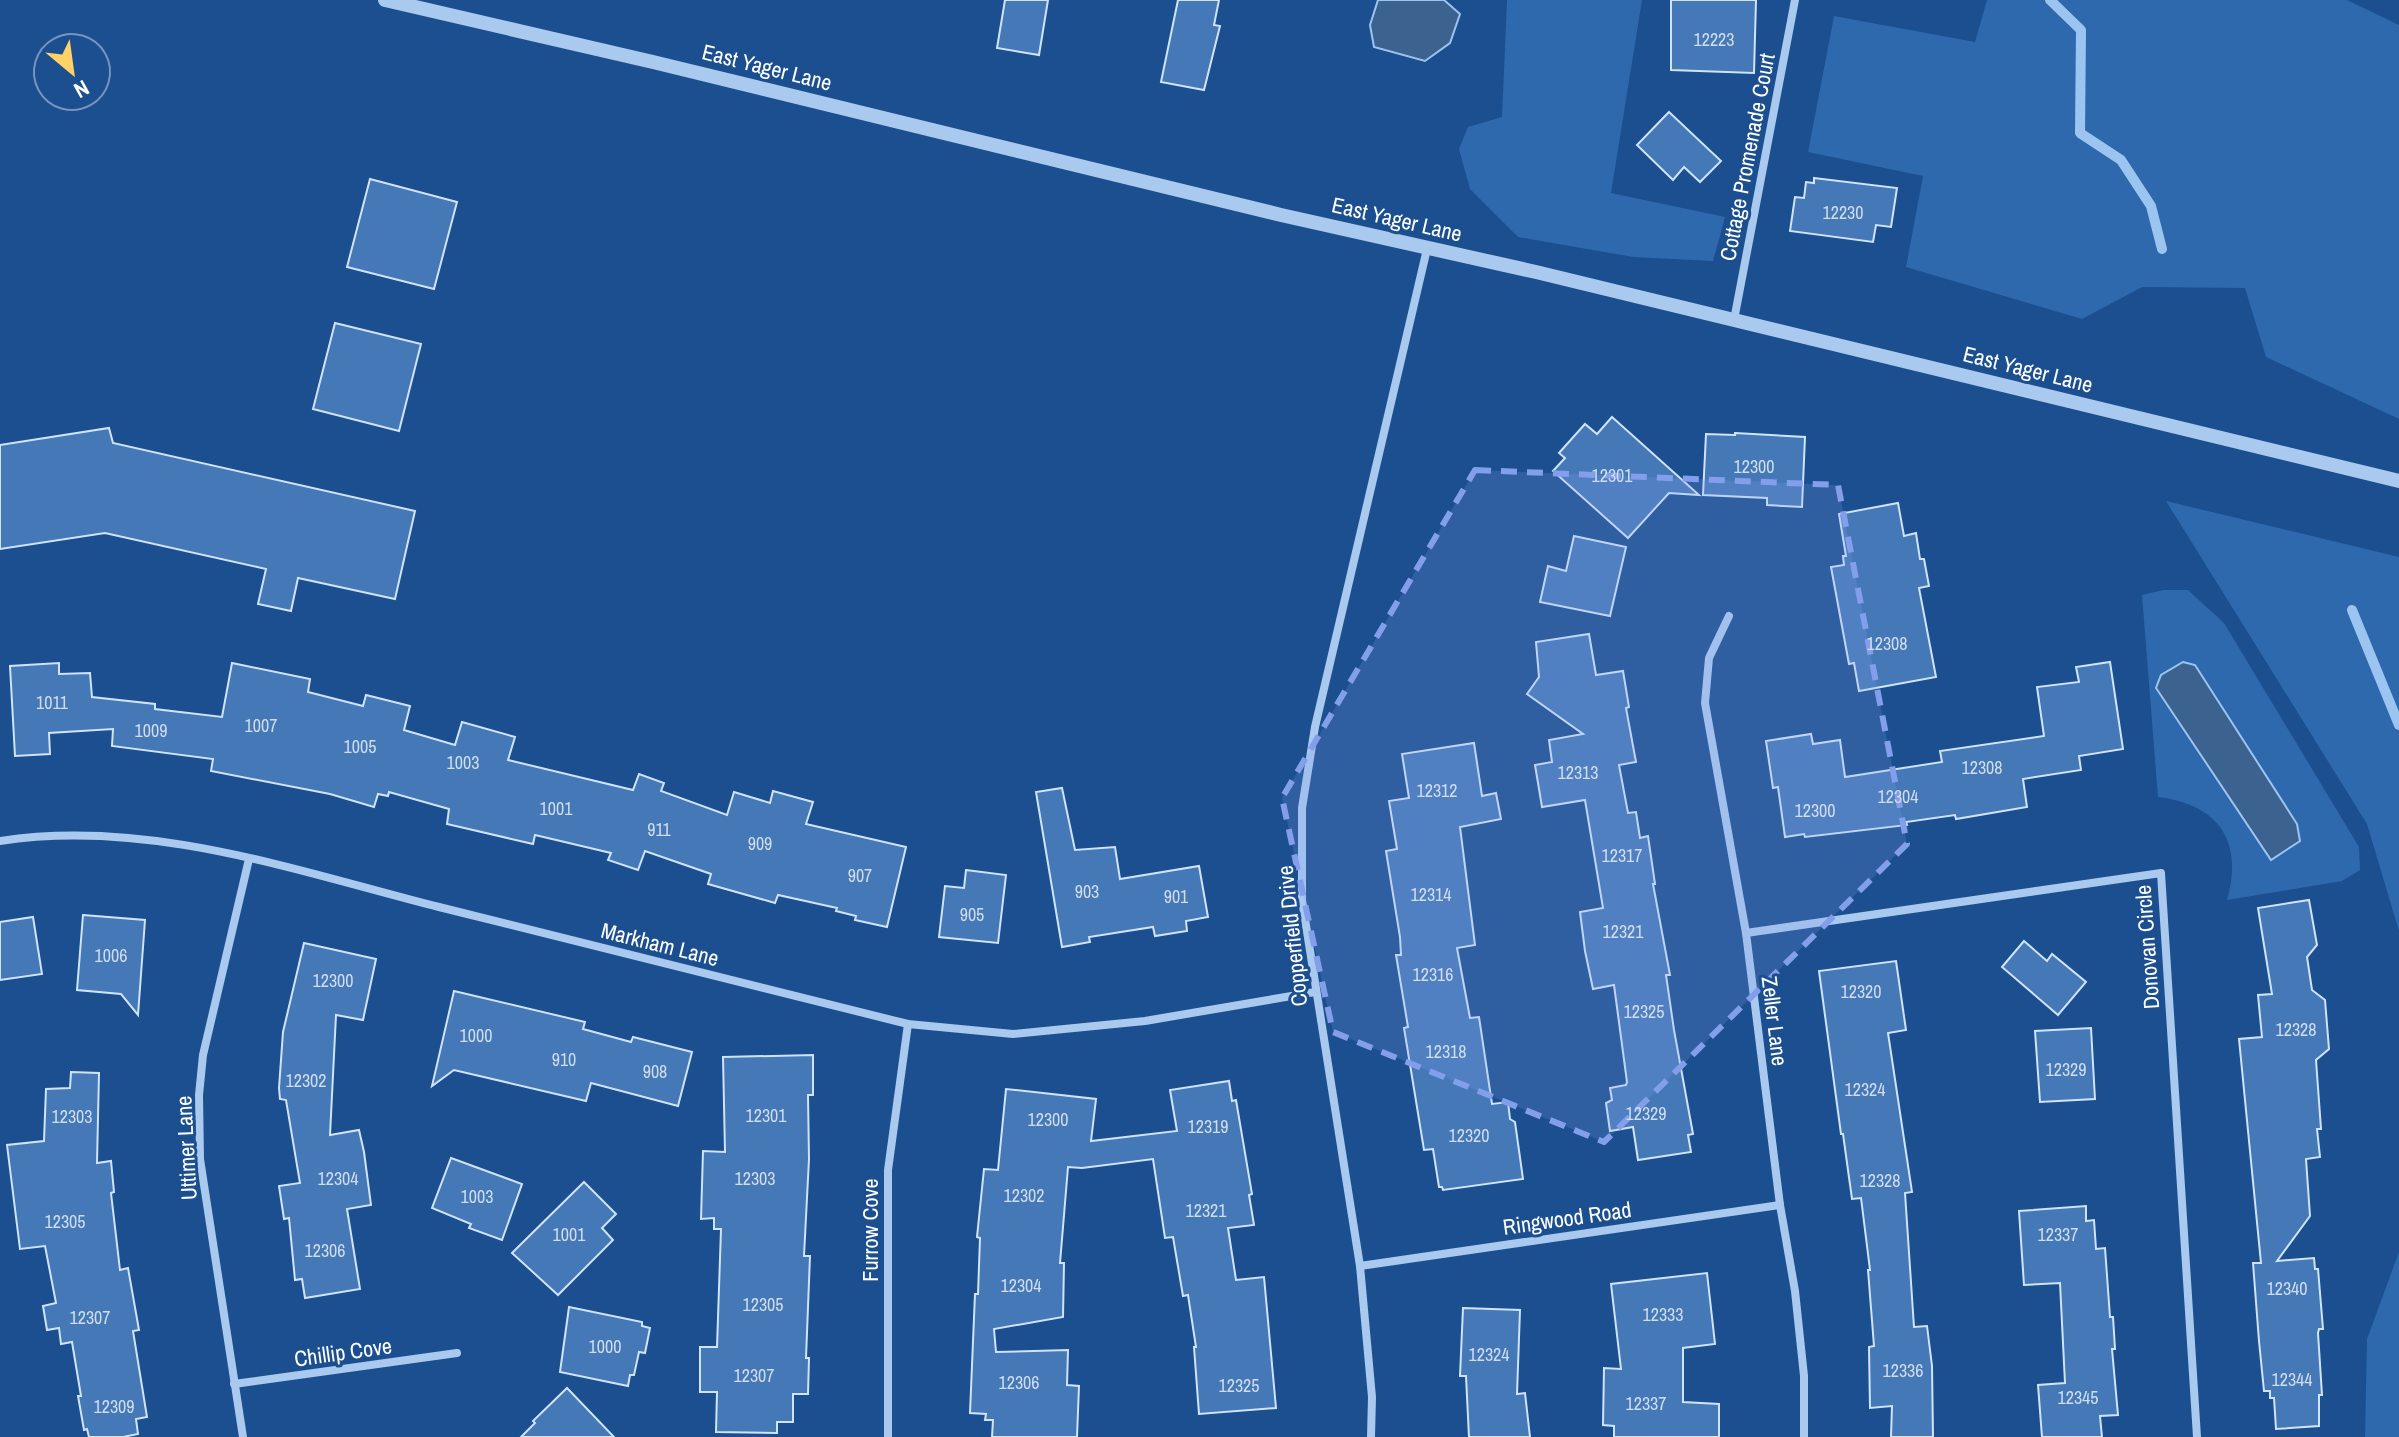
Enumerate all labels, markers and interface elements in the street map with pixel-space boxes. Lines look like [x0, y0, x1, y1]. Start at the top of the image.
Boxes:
house number: 12223 [1693, 27, 1735, 52]
north arrow [32, 32, 112, 112]
street label: East Yager Lane [699, 36, 835, 98]
street label: Cottage Promenade Court [1712, 51, 1782, 263]
text: N [69, 73, 95, 106]
street label: East Yager Lane [1329, 189, 1465, 249]
house number: 12230 [1822, 200, 1864, 225]
street label: East Yager Lane [1960, 338, 2096, 400]
house number: 12300 [1733, 454, 1775, 479]
house number: 12301 [1591, 463, 1633, 488]
house number: 12308 [1866, 631, 1908, 656]
house number: 1011 [36, 690, 69, 715]
house number: 1007 [245, 713, 277, 738]
house number: 1009 [135, 718, 167, 743]
house number: 1005 [344, 734, 376, 759]
house number: 1003 [447, 750, 479, 775]
house number: 12308 [1961, 755, 2003, 780]
house number: 12313 [1557, 760, 1599, 785]
house number: 12312 [1416, 778, 1458, 803]
house number: 12304 [1877, 784, 1919, 809]
house number: 1001 [540, 796, 573, 821]
house number: 12300 [1794, 798, 1836, 823]
house number: 911 [647, 817, 672, 842]
house number: 909 [748, 831, 772, 856]
house number: 12317 [1601, 843, 1643, 868]
house number: 907 [848, 863, 872, 888]
street label: Copperfield Drive [1270, 864, 1314, 1008]
house number: 903 [1075, 879, 1099, 904]
house number: 12314 [1410, 882, 1452, 907]
house number: 901 [1164, 884, 1189, 909]
street label: Donovan Circle [2128, 884, 2166, 1010]
house number: 905 [960, 902, 984, 927]
street label: Markham Lane [598, 915, 722, 973]
house number: 12321 [1602, 919, 1644, 944]
house number: 1006 [95, 943, 127, 968]
house number: 12316 [1412, 962, 1454, 987]
house number: 12300 [312, 968, 354, 993]
street label: Zeller Lane [1755, 974, 1795, 1068]
house number: 12320 [1840, 979, 1882, 1004]
house number: 12325 [1623, 999, 1665, 1024]
house number: 12328 [2275, 1017, 2317, 1042]
house number: 1000 [460, 1023, 492, 1048]
house number: 12318 [1425, 1039, 1467, 1064]
house number: 910 [552, 1047, 576, 1072]
house number: 12329 [2045, 1057, 2087, 1082]
house number: 908 [643, 1059, 667, 1084]
house number: 12302 [285, 1068, 327, 1093]
house number: 12324 [1844, 1077, 1886, 1102]
street label: Uttimer Lane [168, 1095, 204, 1201]
house number: 12329 [1625, 1101, 1667, 1126]
house number: 12301 [745, 1103, 787, 1128]
house number: 12303 [51, 1104, 93, 1129]
house number: 12300 [1027, 1107, 1069, 1132]
house number: 12319 [1187, 1114, 1229, 1139]
house number: 12320 [1448, 1123, 1490, 1148]
house number: 12304 [317, 1166, 359, 1191]
house number: 12303 [734, 1166, 776, 1191]
house number: 12328 [1859, 1168, 1901, 1193]
street label: Furrow Cove [855, 1178, 885, 1282]
house number: 12302 [1003, 1183, 1045, 1208]
house number: 1003 [461, 1184, 493, 1209]
street label: Ringwood Road [1501, 1194, 1633, 1242]
house number: 12321 [1185, 1198, 1227, 1223]
house number: 12305 [44, 1209, 86, 1234]
house number: 1001 [553, 1222, 586, 1247]
house number: 12337 [2037, 1222, 2079, 1247]
house number: 12306 [304, 1238, 346, 1263]
house number: 12304 [1000, 1273, 1042, 1298]
house number: 12340 [2266, 1276, 2308, 1301]
house number: 12305 [742, 1292, 784, 1317]
house number: 12333 [1642, 1302, 1684, 1327]
house number: 12307 [69, 1305, 111, 1330]
street label: Chillip Cove [292, 1330, 394, 1374]
house number: 1000 [589, 1334, 621, 1359]
house number: 12324 [1468, 1342, 1510, 1367]
house number: 12336 [1882, 1358, 1924, 1383]
house number: 12307 [733, 1363, 775, 1388]
house number: 12344 [2271, 1367, 2313, 1392]
house number: 12306 [998, 1370, 1040, 1395]
house number: 12325 [1218, 1373, 1260, 1398]
house number: 12345 [2057, 1385, 2099, 1410]
house number: 12337 [1625, 1391, 1667, 1416]
house number: 12309 [93, 1394, 135, 1419]

